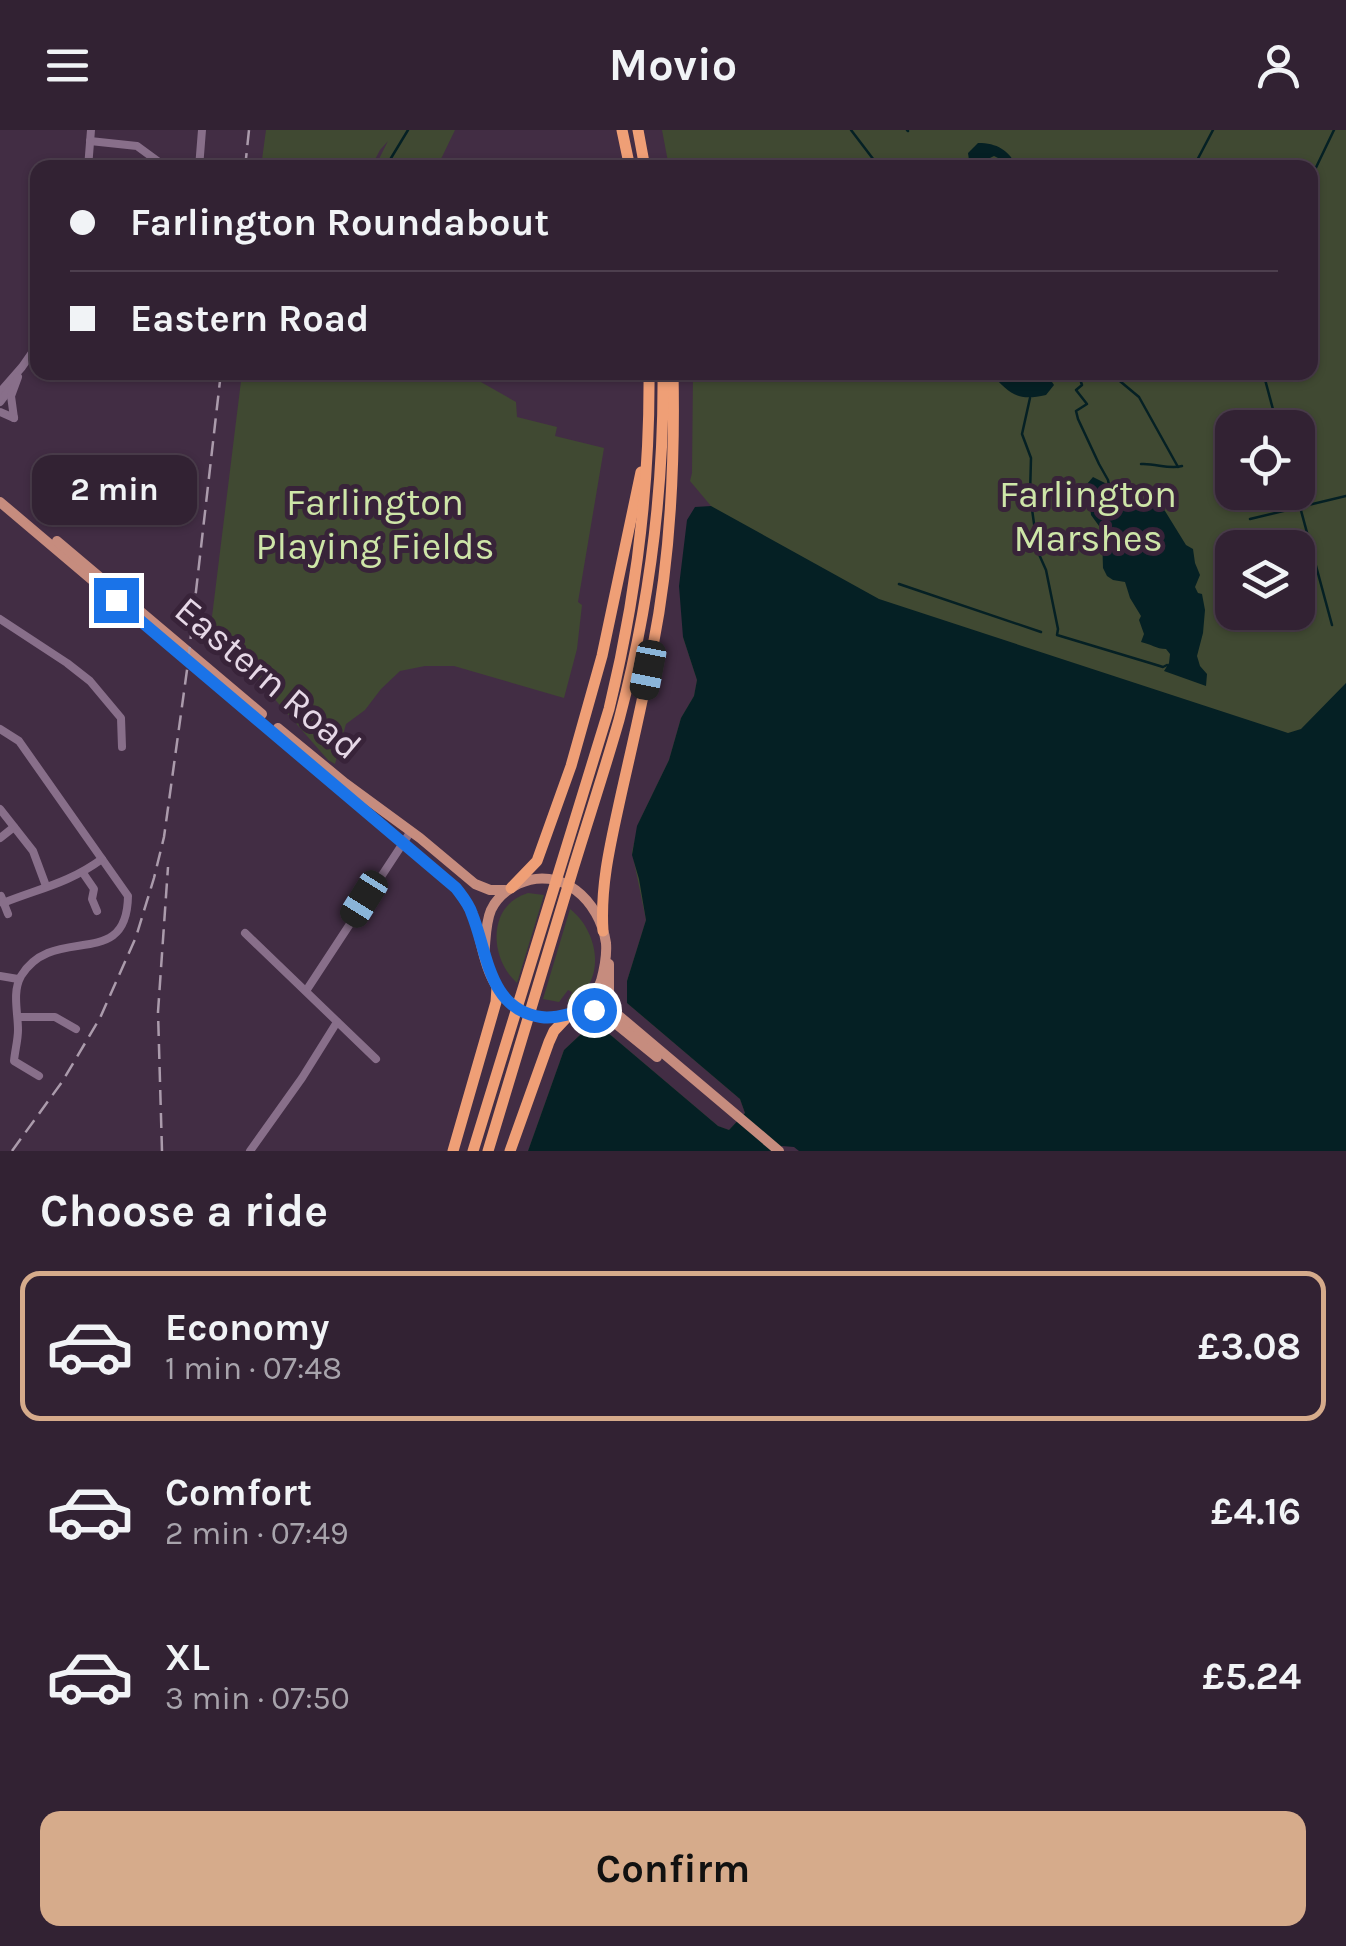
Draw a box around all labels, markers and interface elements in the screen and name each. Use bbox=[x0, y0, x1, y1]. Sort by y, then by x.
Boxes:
icon: menu bbox=[40, 38, 95, 93]
icon: person bbox=[1251, 38, 1306, 93]
text: Movio bbox=[609, 39, 737, 91]
text: Farlington Roundabout bbox=[130, 200, 549, 245]
text: Eastern Road bbox=[130, 296, 369, 341]
map controls bbox=[1215, 410, 1315, 630]
button: locate bbox=[1215, 410, 1315, 510]
callout: 2 min bbox=[34, 455, 198, 525]
text: 2 min bbox=[70, 471, 159, 508]
park label: Farlington Marshes bbox=[999, 472, 1177, 561]
park label: Farlington Playing Fields bbox=[256, 480, 494, 569]
button: layers bbox=[1215, 530, 1315, 630]
route end bbox=[94, 578, 139, 623]
street label: Eastern Road bbox=[166, 587, 370, 769]
car bbox=[628, 638, 668, 702]
car bbox=[335, 866, 393, 932]
route start bbox=[572, 988, 617, 1033]
text: Choose a ride bbox=[40, 1185, 328, 1237]
icon: car bbox=[45, 1301, 135, 1391]
text: Economy bbox=[165, 1305, 329, 1350]
text: £3.08 bbox=[1198, 1324, 1301, 1369]
text: 1 min · 07:48 bbox=[165, 1350, 342, 1387]
icon: car bbox=[45, 1466, 135, 1556]
text: Comfort bbox=[165, 1470, 312, 1515]
text: £4.16 bbox=[1211, 1489, 1301, 1534]
text: 2 min · 07:49 bbox=[165, 1515, 349, 1552]
icon: car bbox=[45, 1631, 135, 1721]
text: XL bbox=[165, 1635, 210, 1680]
text: £5.24 bbox=[1202, 1654, 1301, 1699]
text: 3 min · 07:50 bbox=[165, 1680, 350, 1717]
button: Confirm bbox=[40, 1811, 1306, 1926]

